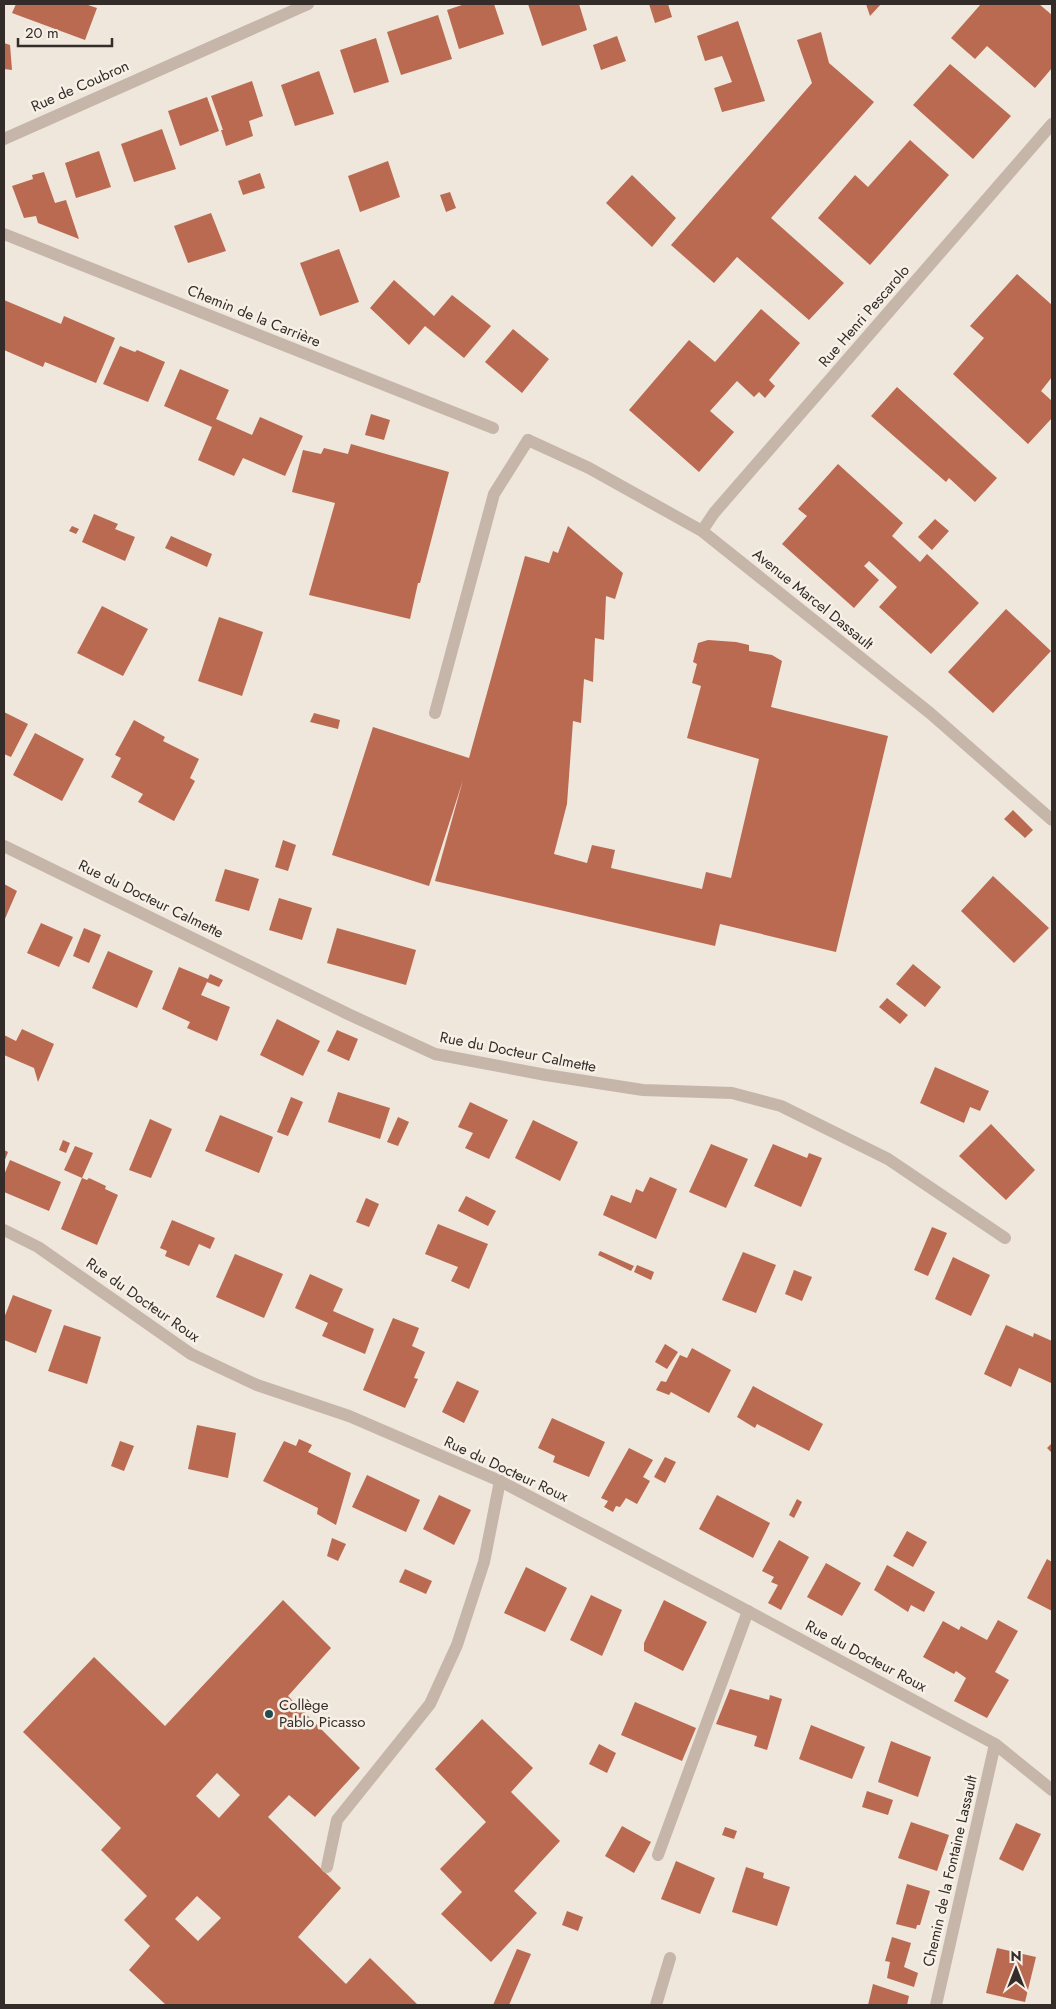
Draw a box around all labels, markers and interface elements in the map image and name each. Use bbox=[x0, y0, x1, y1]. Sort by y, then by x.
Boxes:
scale bar bbox=[18, 15, 111, 47]
text: 20 m bbox=[25, 22, 59, 44]
street label: Rue de Coubron bbox=[27, 55, 133, 117]
street label: Rue Henri Pescarolo bbox=[813, 260, 915, 372]
street label: Chemin de la Carrière bbox=[184, 279, 324, 353]
street label: Avenue Marcel Dassault bbox=[748, 543, 879, 655]
street label: Rue du Docteur Calmette bbox=[75, 854, 228, 944]
street label: Rue du Docteur Calmette bbox=[438, 1026, 598, 1078]
street label: Rue du Docteur Roux bbox=[82, 1252, 205, 1348]
street label: Rue du Docteur Roux bbox=[440, 1431, 572, 1508]
street label: Rue du Docteur Roux bbox=[801, 1615, 931, 1698]
place label: Collège Pablo Picasso bbox=[279, 1694, 365, 1733]
marker: Collège Pablo Picasso bbox=[263, 1708, 275, 1720]
street label: Chemin de la Fontaine Lassault bbox=[917, 1773, 983, 1969]
north arrow bbox=[991, 1944, 1041, 1994]
text: N bbox=[1010, 1946, 1022, 1966]

